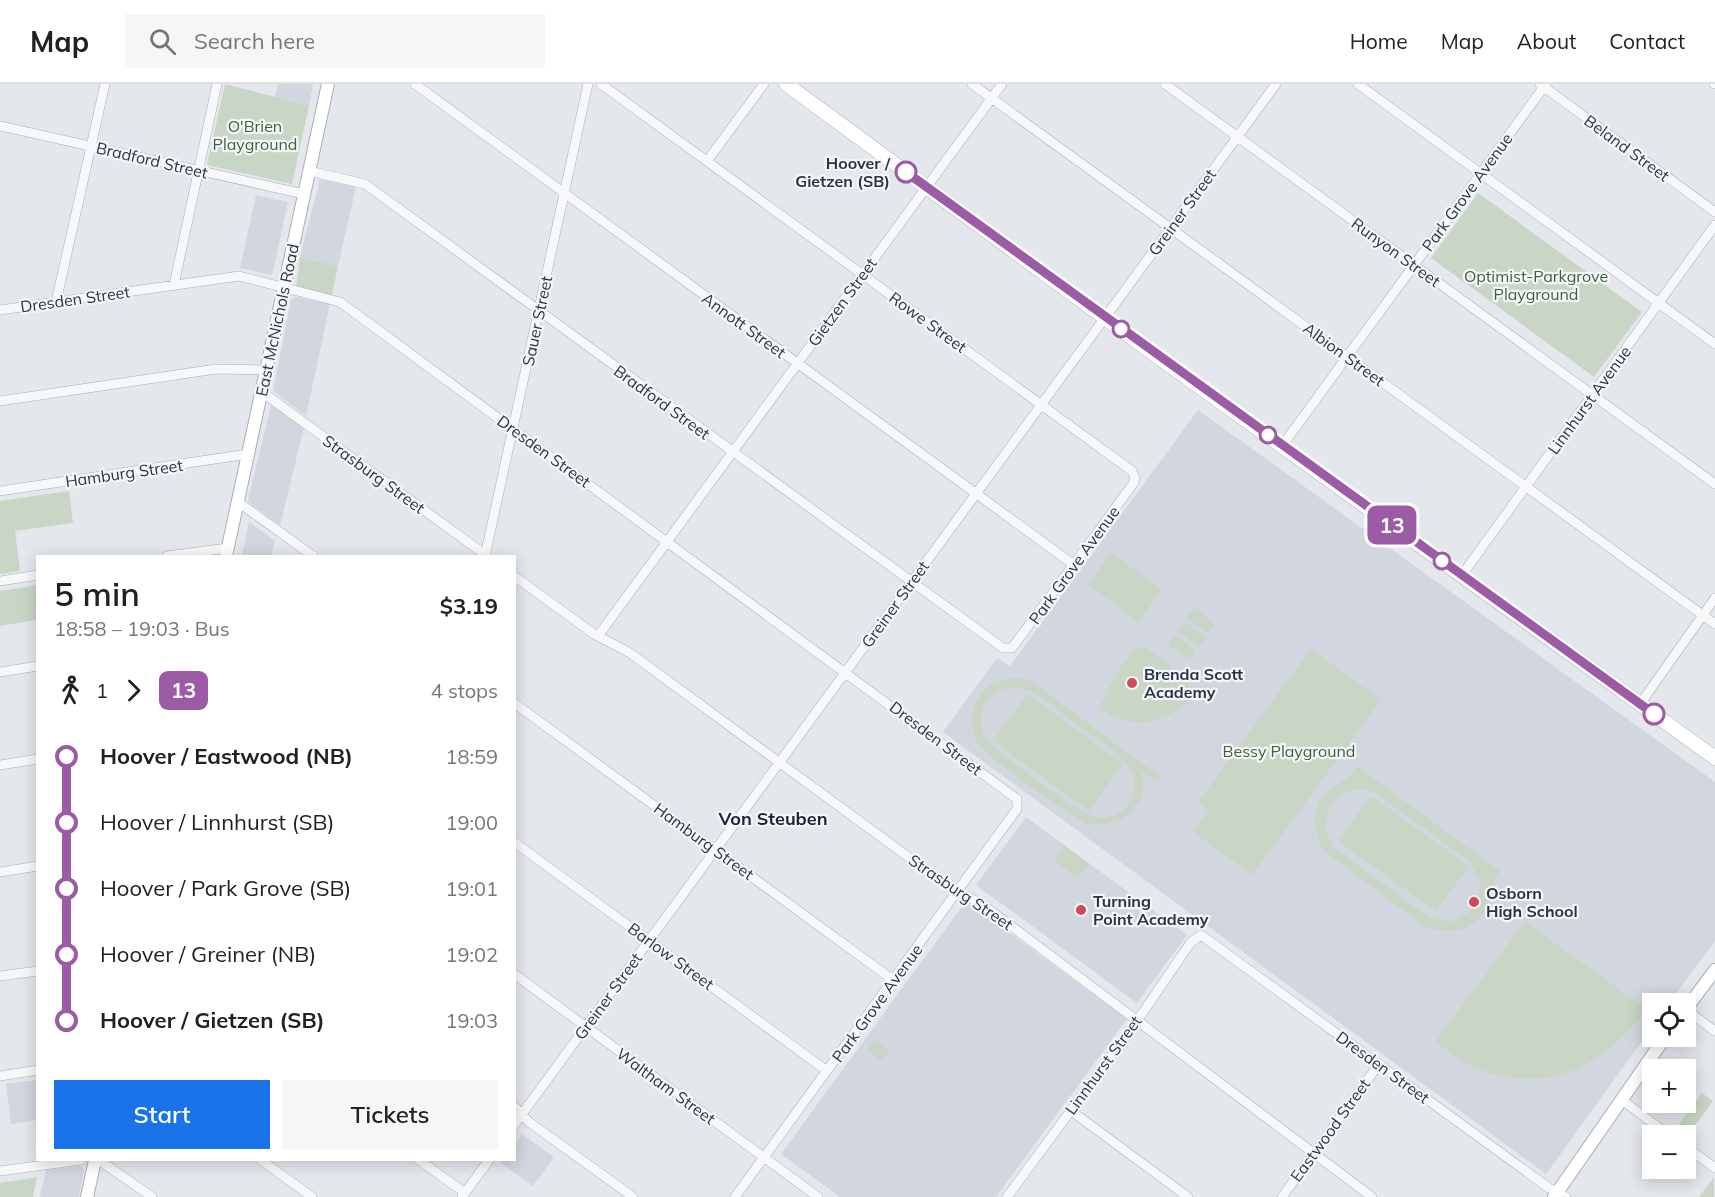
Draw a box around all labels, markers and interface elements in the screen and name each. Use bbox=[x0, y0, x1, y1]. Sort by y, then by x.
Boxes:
search box bbox=[125, 14, 545, 68]
text: Map bbox=[30, 24, 89, 59]
icon: search bbox=[146, 25, 179, 58]
text: Search here bbox=[194, 27, 315, 55]
text: Home bbox=[1350, 28, 1408, 54]
text: Map bbox=[1441, 28, 1484, 54]
text: About bbox=[1517, 28, 1576, 54]
text: Contact bbox=[1609, 28, 1685, 54]
street label: Beland Street bbox=[1581, 110, 1674, 186]
park label: O'Brien Playground bbox=[213, 116, 297, 154]
street label: Park Grove Avenue bbox=[1417, 129, 1517, 255]
street label: Bradford Street bbox=[94, 137, 210, 183]
place label: Hoover / Gietzen (SB) bbox=[795, 153, 891, 191]
marker: Hoover / Gietzen (SB) bbox=[895, 161, 917, 183]
street label: Greiner Street bbox=[1144, 164, 1220, 259]
street label: Runyon Street bbox=[1348, 213, 1445, 291]
street label: East McNichols Road bbox=[251, 242, 303, 398]
street label: Gietzen Street bbox=[803, 254, 881, 350]
park label: Optimist-Parkgrove Playground bbox=[1464, 266, 1608, 304]
street label: Sauer Street bbox=[518, 274, 556, 368]
street label: Dresden Street bbox=[19, 281, 131, 317]
street label: Rowe Street bbox=[885, 287, 971, 357]
street label: Annott Street bbox=[698, 288, 790, 362]
street label: Albion Street bbox=[1299, 318, 1389, 391]
unlabelled marker bbox=[1112, 320, 1130, 338]
street label: Linnhurst Avenue bbox=[1543, 342, 1635, 458]
street label: Bradford Street bbox=[610, 360, 714, 444]
street label: Dresden Street bbox=[493, 410, 595, 492]
unlabelled marker bbox=[1259, 426, 1277, 444]
street label: Strasburg Street bbox=[319, 430, 429, 518]
street label: Hamburg Street bbox=[64, 455, 184, 491]
street label: Park Grove Avenue bbox=[1024, 502, 1124, 628]
line badge: 13 bbox=[1365, 506, 1419, 544]
text: 13 bbox=[1379, 512, 1405, 538]
unlabelled marker bbox=[1433, 552, 1451, 570]
street label: Greiner Street bbox=[857, 556, 933, 651]
text: 5 min bbox=[54, 573, 140, 614]
text: $3.19 bbox=[440, 592, 498, 620]
text: 18:58 – 19:03 · Bus bbox=[54, 616, 230, 641]
place label: Brenda Scott Academy bbox=[1144, 664, 1243, 702]
icon: walk bbox=[54, 674, 87, 707]
icon: forward bbox=[117, 674, 150, 707]
marker: Brenda Scott Academy bbox=[1125, 676, 1139, 690]
text: 13 bbox=[171, 677, 196, 703]
text: 1 bbox=[96, 678, 108, 703]
text: 4 stops bbox=[431, 678, 498, 703]
street label: Dresden Street bbox=[886, 697, 986, 779]
unlabelled marker bbox=[1643, 703, 1665, 725]
park label: Bessy Playground bbox=[1223, 741, 1355, 761]
text: Hoover / Eastwood (NB) bbox=[100, 742, 353, 770]
text: 18:59 bbox=[445, 744, 498, 769]
street label: Hamburg Street bbox=[650, 798, 758, 884]
district label: Von Steuben bbox=[717, 807, 828, 830]
text: Hoover / Linnhurst (SB) bbox=[100, 808, 334, 836]
text: 19:00 bbox=[445, 810, 498, 835]
street label: Strasburg Street bbox=[905, 850, 1017, 934]
text: Hoover / Park Grove (SB) bbox=[100, 874, 351, 902]
text: 19:01 bbox=[445, 876, 498, 901]
place label: Osborn High School bbox=[1486, 883, 1578, 921]
place label: Turning Point Academy bbox=[1093, 891, 1209, 929]
marker: Osborn High School bbox=[1467, 895, 1481, 909]
marker: Turning Point Academy bbox=[1074, 903, 1088, 917]
street label: Barlow Street bbox=[624, 918, 718, 994]
text: Hoover / Greiner (NB) bbox=[100, 940, 316, 968]
street label: Park Grove Avenue bbox=[827, 940, 927, 1066]
text: 19:02 bbox=[445, 942, 498, 967]
street label: Greiner Street bbox=[570, 948, 646, 1043]
map controls bbox=[1642, 993, 1696, 1179]
button: locate bbox=[1642, 993, 1696, 1047]
text: Hoover / Gietzen (SB) bbox=[100, 1006, 324, 1034]
text: 19:03 bbox=[445, 1008, 498, 1033]
street label: Linnhurst Street bbox=[1060, 1011, 1146, 1118]
street label: Dresden Street bbox=[1332, 1026, 1434, 1108]
street label: Waltham Street bbox=[613, 1043, 720, 1129]
button: + bbox=[1642, 1059, 1696, 1113]
street label: Eastwood Street bbox=[1286, 1074, 1374, 1185]
button: Start bbox=[54, 1080, 270, 1149]
button: Tickets bbox=[282, 1080, 498, 1149]
button: − bbox=[1642, 1125, 1696, 1179]

